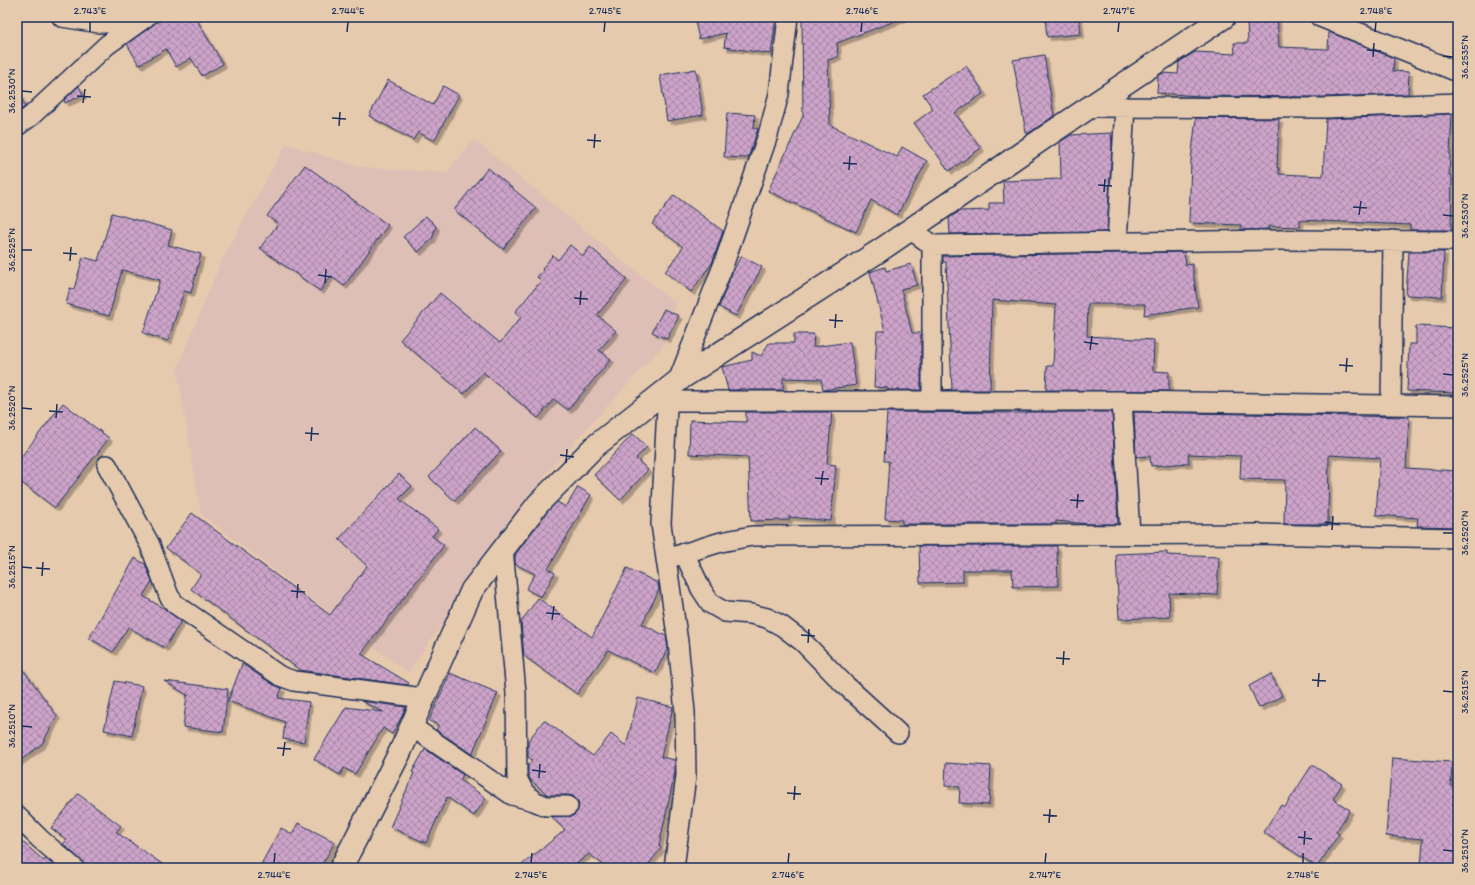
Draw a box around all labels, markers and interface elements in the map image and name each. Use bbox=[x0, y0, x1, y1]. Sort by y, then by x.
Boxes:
text: 2.743°E bbox=[74, 4, 107, 17]
text: 2.744°E bbox=[331, 4, 365, 17]
text: 2.745°E bbox=[589, 4, 622, 17]
text: 2.746°E bbox=[846, 4, 879, 17]
text: 2.747°E bbox=[1103, 4, 1136, 17]
text: 2.748°E bbox=[1360, 4, 1393, 17]
text: 36.2535°N bbox=[1458, 35, 1471, 79]
text: 36.2530°N bbox=[5, 68, 18, 114]
text: 36.2530°N bbox=[1458, 193, 1471, 239]
text: 36.2525°N bbox=[5, 228, 18, 272]
text: 36.2525°N bbox=[1458, 353, 1471, 397]
text: 36.2520°N bbox=[5, 385, 18, 430]
text: 36.2520°N bbox=[1458, 510, 1471, 555]
text: 36.2515°N bbox=[5, 545, 18, 589]
text: 36.2515°N bbox=[1458, 670, 1471, 714]
text: 36.2510°N bbox=[5, 704, 18, 748]
text: 36.2510°N bbox=[1458, 829, 1471, 873]
text: 2.744°E bbox=[257, 868, 291, 881]
text: 2.745°E bbox=[515, 868, 548, 881]
text: 2.746°E bbox=[772, 868, 805, 881]
text: 2.747°E bbox=[1029, 868, 1062, 881]
text: 2.748°E bbox=[1287, 868, 1320, 881]

